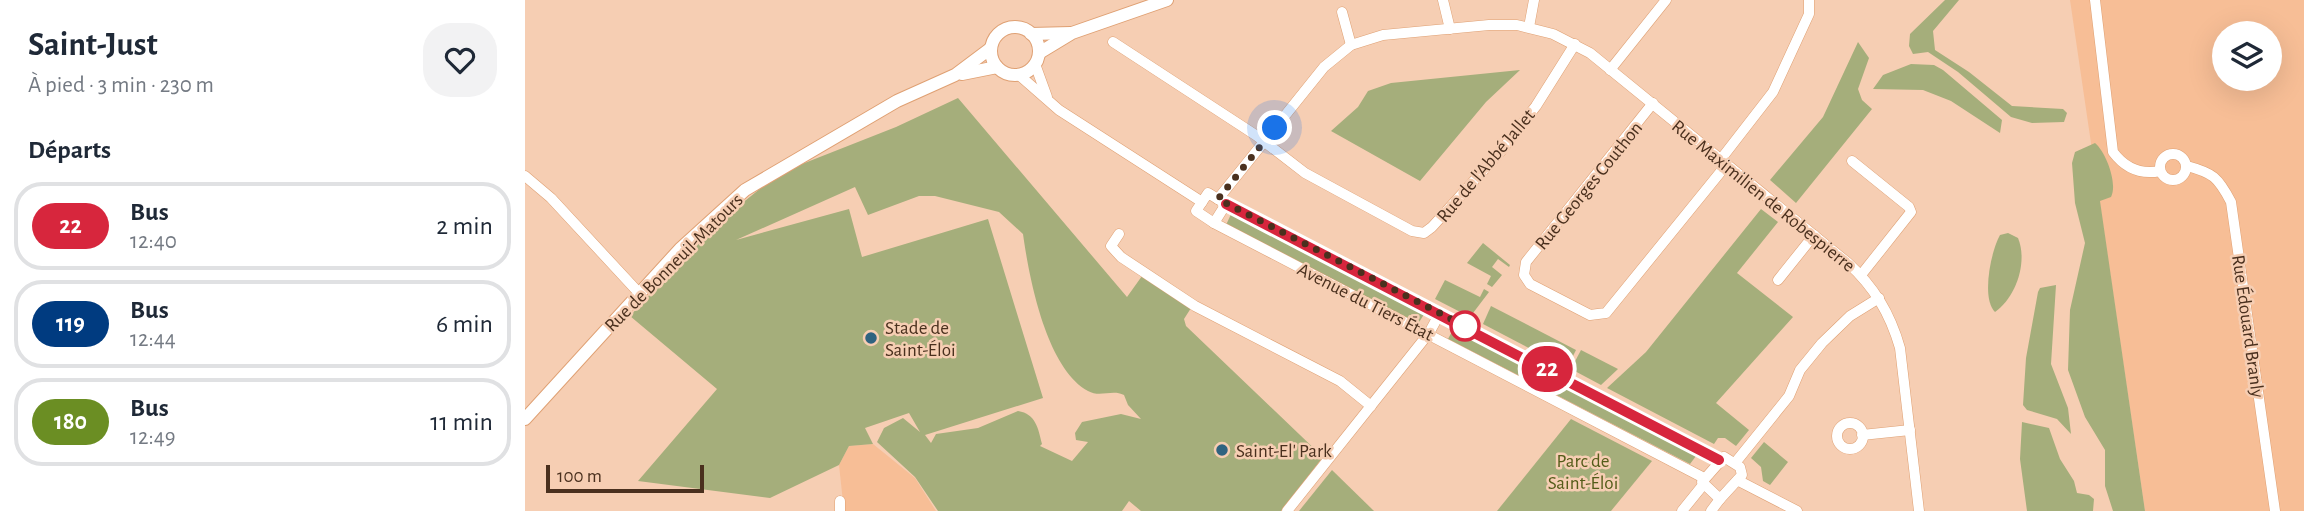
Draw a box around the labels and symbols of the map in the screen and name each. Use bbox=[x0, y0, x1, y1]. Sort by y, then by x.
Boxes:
street label: Rue de l'Abbé Jallet bbox=[1434, 106, 1539, 226]
your location bbox=[1257, 110, 1292, 145]
street label: Rue Maximilien de Robespierre bbox=[1668, 117, 1858, 276]
street label: Rue Georges Couthon bbox=[1532, 118, 1646, 253]
street label: Rue de Bonneuil-Matours bbox=[601, 190, 747, 336]
street label: Rue Édouard Branly bbox=[2228, 253, 2269, 399]
street label: Avenue du Tiers État bbox=[1294, 258, 1437, 345]
unlabelled marker bbox=[1450, 311, 1480, 341]
place label: Stade de Saint-Éloi bbox=[885, 319, 956, 360]
marker: Stade de Saint-Éloi bbox=[863, 330, 879, 346]
line badge: 22 bbox=[1515, 346, 1579, 392]
marker: Saint-El' Park bbox=[1214, 442, 1230, 458]
place label: Saint-El' Park bbox=[1236, 442, 1332, 461]
park label: Parc de Saint-Éloi bbox=[1548, 452, 1618, 493]
scale bar bbox=[546, 462, 703, 494]

